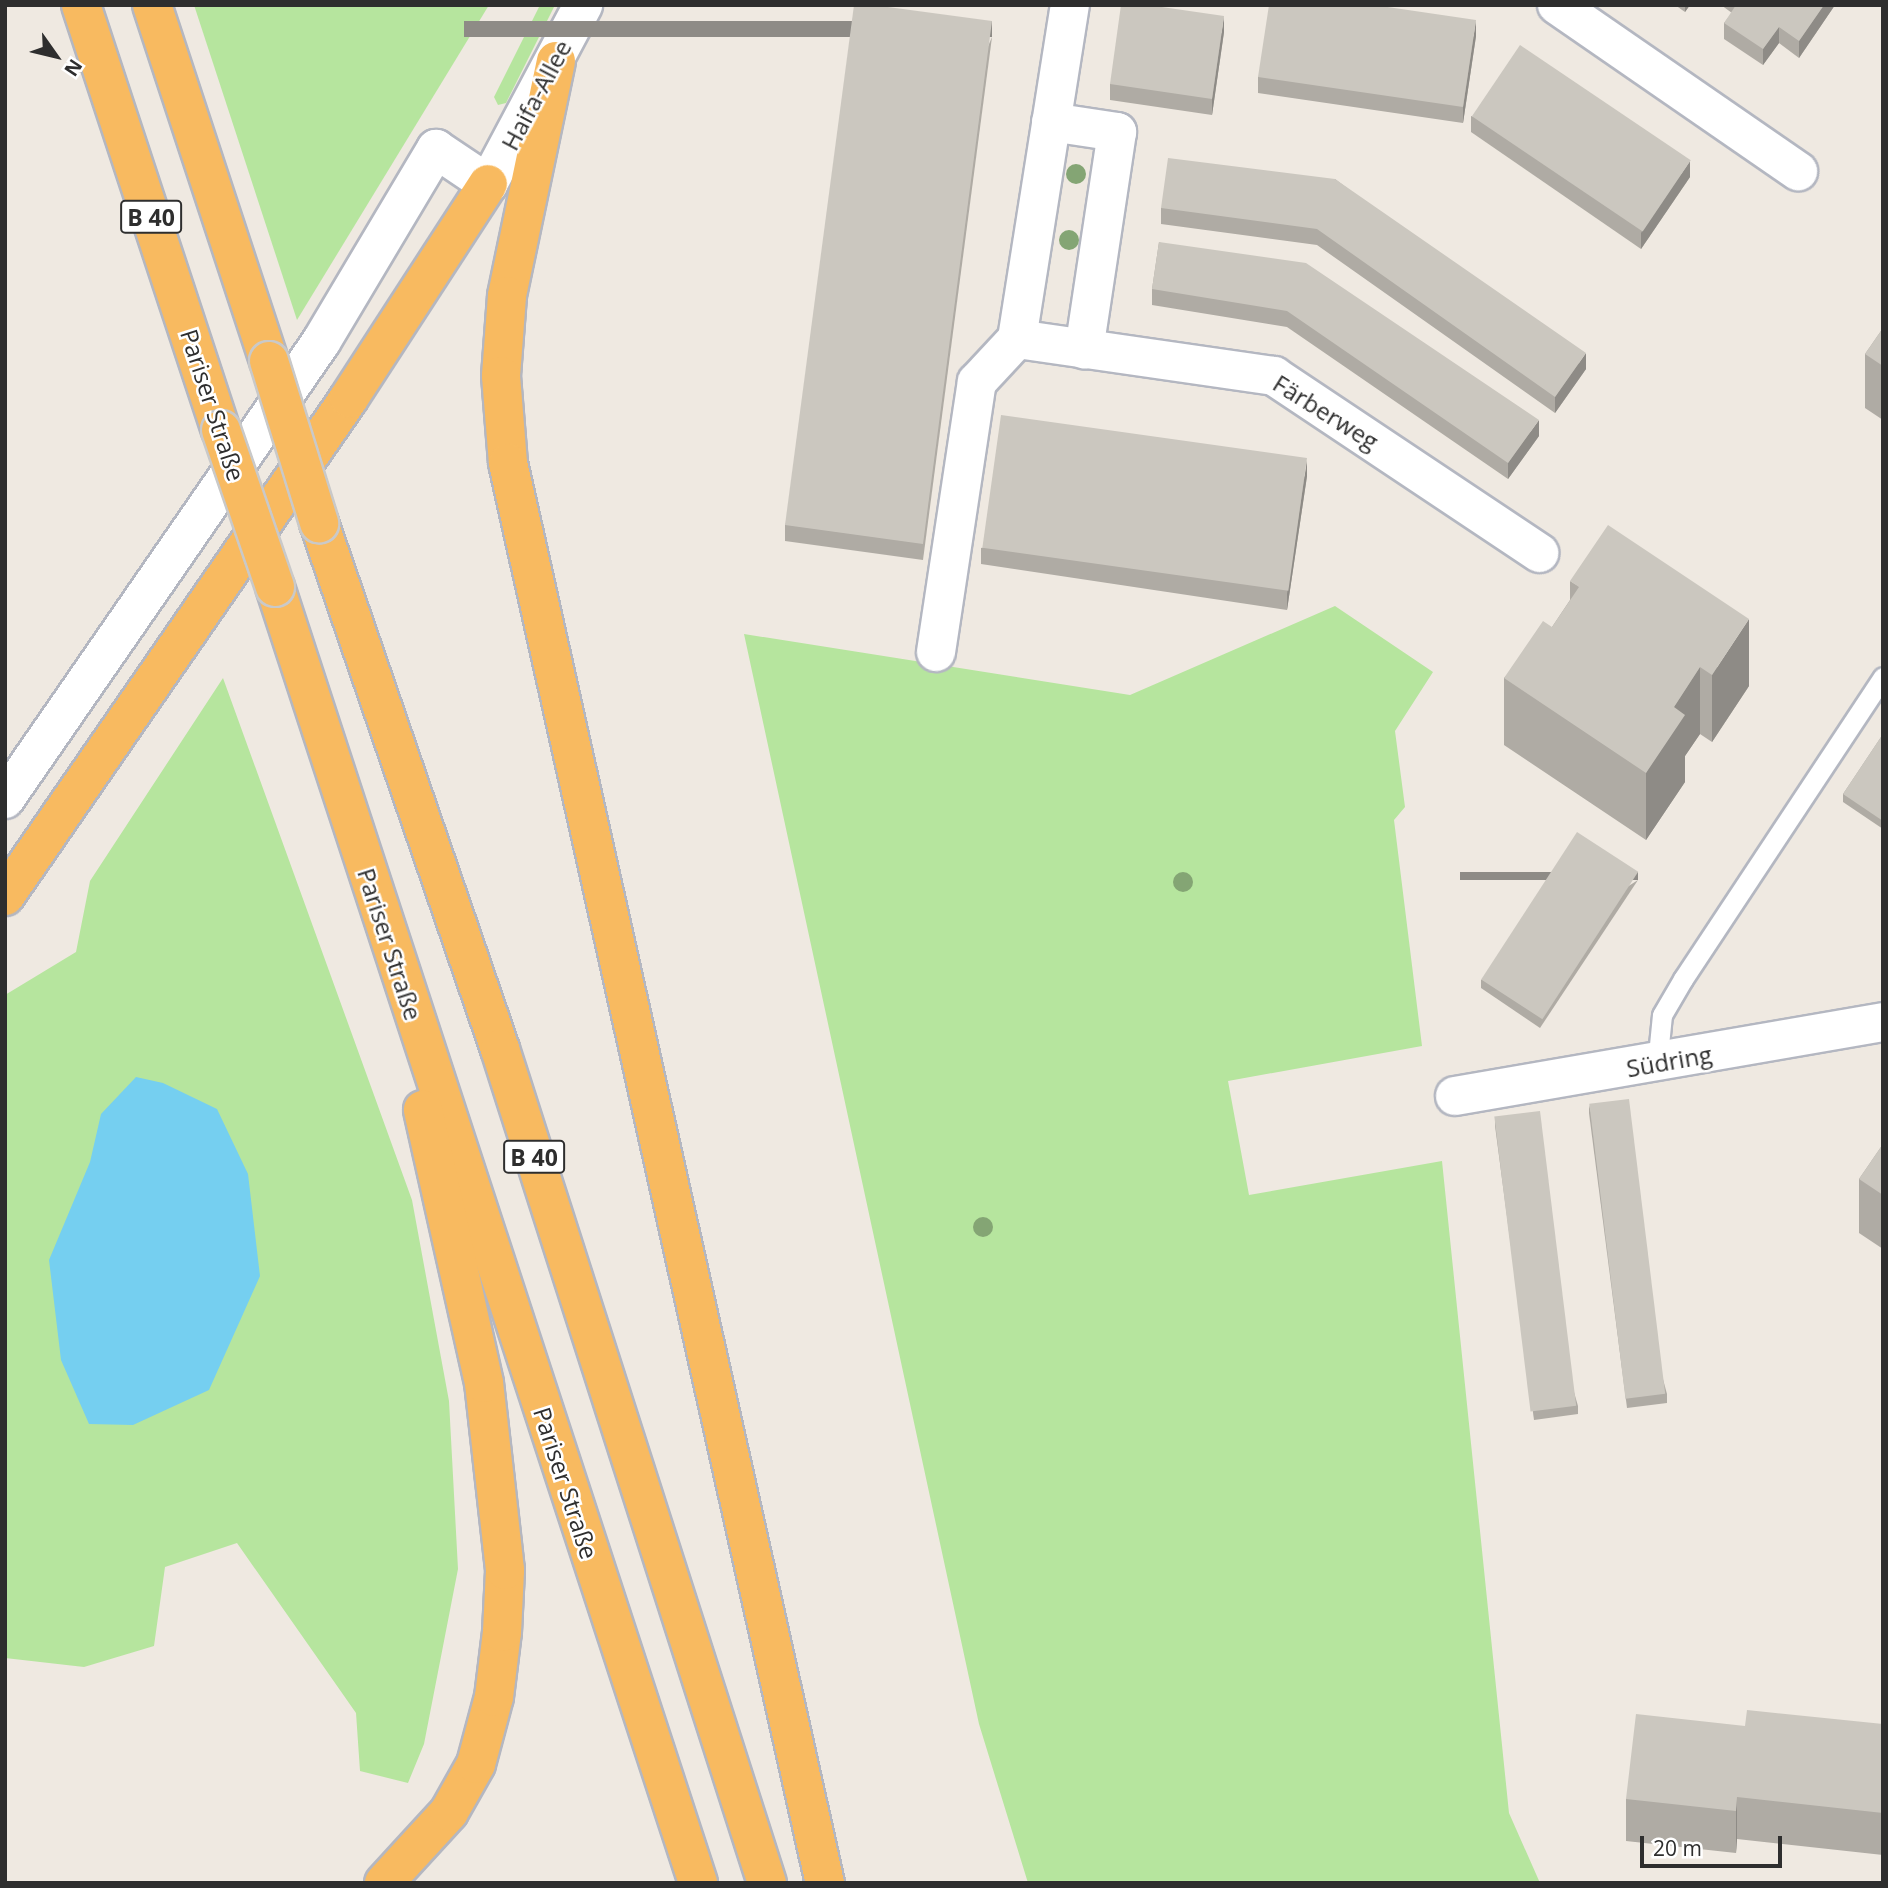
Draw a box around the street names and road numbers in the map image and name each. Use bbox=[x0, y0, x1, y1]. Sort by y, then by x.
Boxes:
street label: Haifa-Allee bbox=[495, 35, 577, 155]
road number: B 40 bbox=[120, 198, 182, 236]
street label: Pariser Straße bbox=[175, 325, 251, 485]
street label: Färberweg bbox=[1268, 368, 1384, 456]
street label: Pariser Straße bbox=[352, 864, 428, 1024]
street label: Südring bbox=[1624, 1039, 1714, 1083]
road number: B 40 bbox=[503, 1138, 566, 1176]
street label: Pariser Straße bbox=[528, 1403, 604, 1563]

